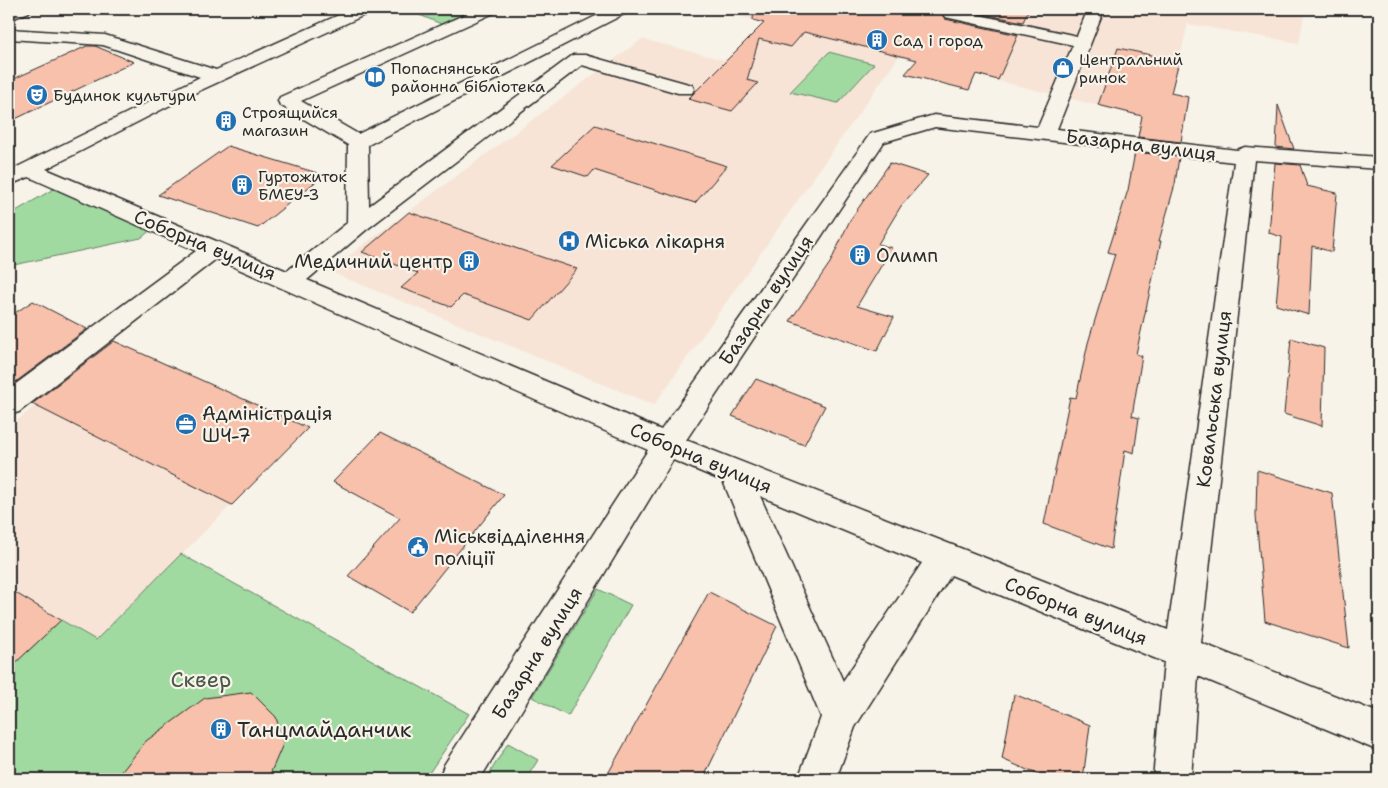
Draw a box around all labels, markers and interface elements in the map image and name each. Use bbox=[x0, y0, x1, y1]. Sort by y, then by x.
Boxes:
building icon: Сад і город bbox=[865, 28, 889, 52]
place label: Сад і город bbox=[893, 30, 983, 51]
place label: Центральний ринок bbox=[1079, 49, 1183, 88]
shop icon: Центральний ринок bbox=[1051, 56, 1075, 80]
place label: Попаснянська районна бібліотека bbox=[391, 58, 545, 97]
library icon: Попаснянська районна бібліотека bbox=[363, 65, 387, 89]
theatre icon: Будинок культури bbox=[25, 83, 49, 107]
place label: Будинок культури bbox=[53, 85, 196, 106]
place label: Строящийся магазин bbox=[242, 102, 338, 141]
building icon: Строящийся магазин bbox=[214, 109, 238, 133]
street label: Базарна вулиця bbox=[1064, 123, 1218, 167]
place label: Гуртожиток БМЕУ-3 bbox=[258, 166, 348, 205]
building icon: Гуртожиток БМЕУ-3 bbox=[230, 173, 254, 197]
street label: Соборна вулиця bbox=[130, 204, 280, 286]
hospital icon: Міська лікарня bbox=[557, 229, 581, 253]
place label: Міська лікарня bbox=[585, 229, 725, 254]
street label: Базарна вулиця bbox=[713, 230, 819, 370]
building icon: Олимп bbox=[848, 243, 872, 267]
place label: Олимп bbox=[876, 243, 938, 268]
place label: Медичний центр bbox=[294, 249, 453, 274]
building icon: Медичний центр bbox=[457, 249, 481, 273]
street label: Ковальська вулиця bbox=[1191, 309, 1237, 489]
place label: Адміністрація ШЧ-7 bbox=[202, 401, 333, 448]
office icon: Адміністрація ШЧ-7 bbox=[174, 412, 198, 436]
street label: Соборна вулиця bbox=[626, 417, 776, 499]
place label: Міськвідділення поліції bbox=[434, 524, 585, 571]
public building icon: Міськвідділення поліції bbox=[406, 535, 430, 559]
street label: Соборна вулиця bbox=[1001, 571, 1151, 651]
street label: Базарна вулиця bbox=[486, 582, 588, 724]
park label: Сквер bbox=[171, 665, 231, 694]
place label: Танцмайданчик bbox=[237, 715, 412, 744]
building icon: Танцмайданчик bbox=[209, 717, 233, 741]

